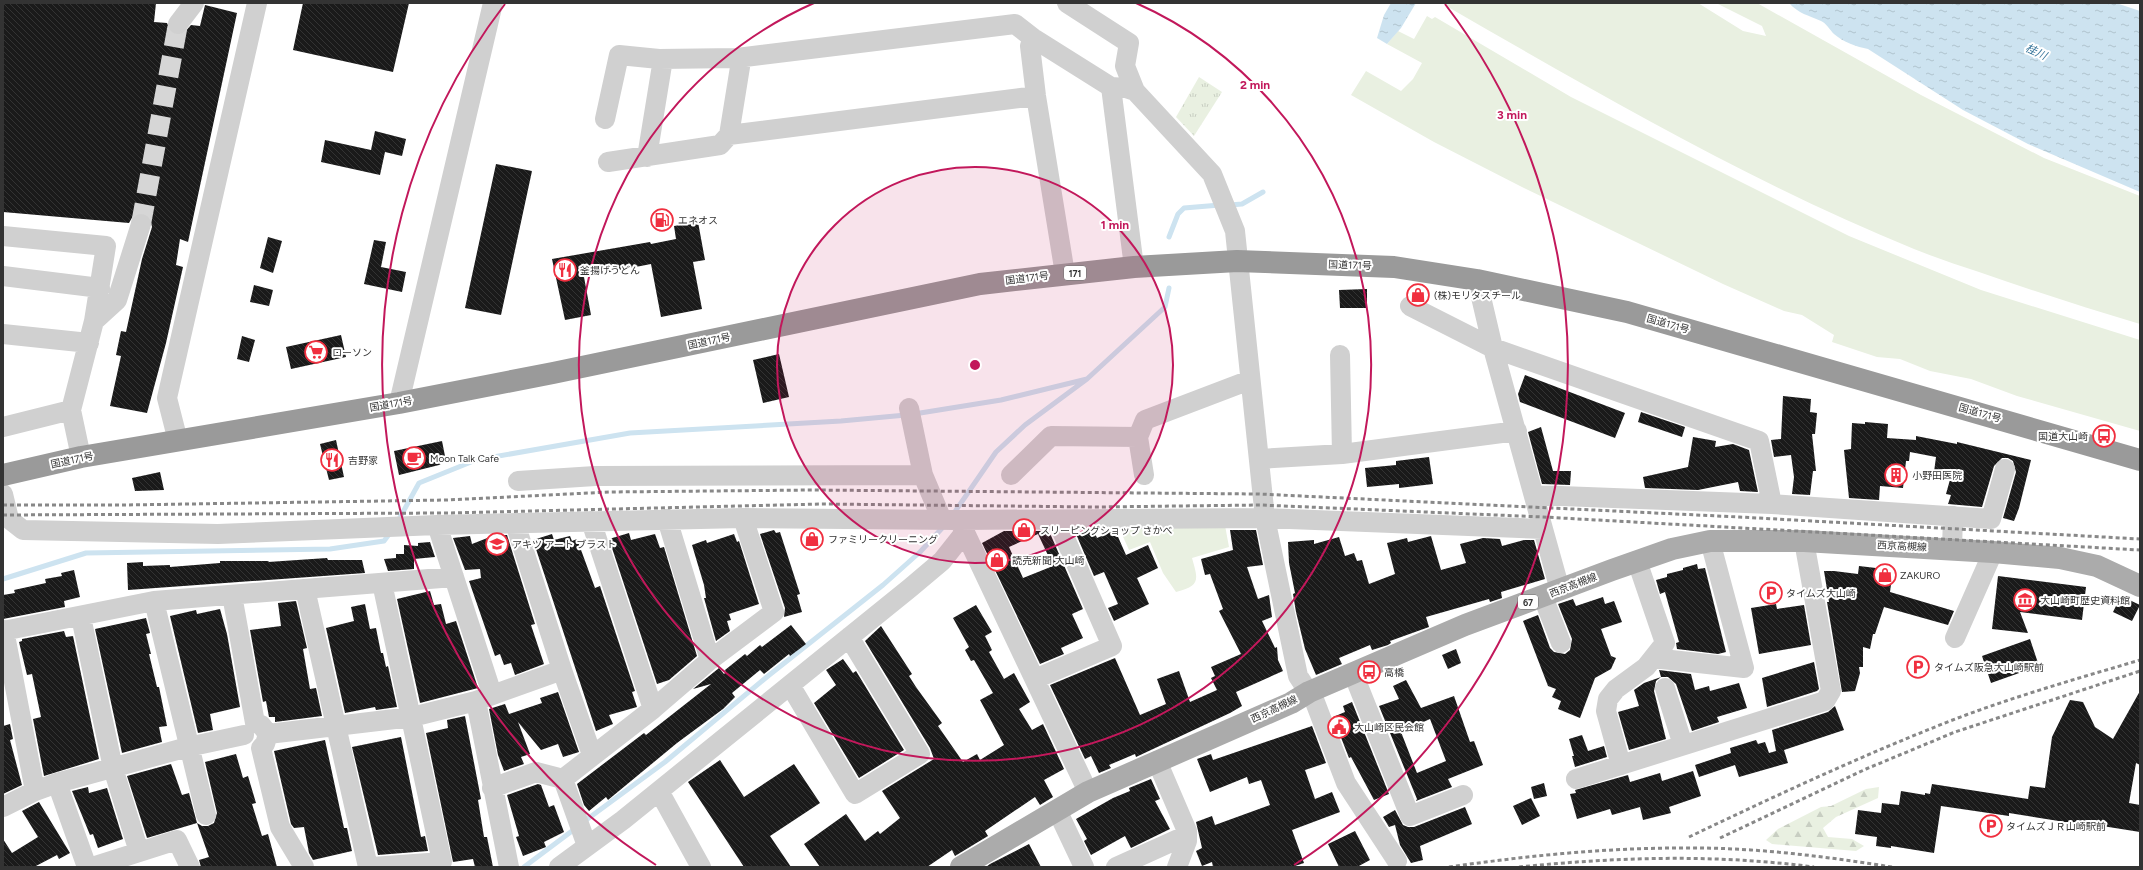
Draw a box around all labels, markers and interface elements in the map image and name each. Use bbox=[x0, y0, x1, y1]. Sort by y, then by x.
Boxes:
water label: 桂川 bbox=[2023, 41, 2050, 63]
text: 2 min bbox=[1240, 78, 1270, 92]
text: 3 min bbox=[1497, 108, 1527, 122]
fuel station icon: エネオス bbox=[649, 207, 675, 233]
place label: エネオス bbox=[678, 214, 718, 227]
text: 1 min bbox=[1101, 218, 1129, 232]
restaurant icon: 釜揚げうどん bbox=[552, 257, 578, 283]
street label: 国道171号 bbox=[1328, 258, 1372, 272]
place label: 釜揚げうどん bbox=[580, 264, 640, 277]
road number: 171 bbox=[1064, 266, 1086, 280]
street label: 国道171号 bbox=[1005, 269, 1049, 287]
shop icon: (株)モリタスチール bbox=[1405, 282, 1431, 308]
place label: (株)モリタスチール bbox=[1434, 289, 1521, 302]
street label: 国道171号 bbox=[1645, 312, 1691, 336]
street label: 国道171号 bbox=[686, 330, 732, 352]
supermarket icon: ローソン bbox=[303, 339, 329, 365]
place label: ローソン bbox=[332, 346, 372, 359]
centre of rings bbox=[968, 358, 982, 372]
street label: 国道171号 bbox=[368, 394, 414, 414]
street label: 国道171号 bbox=[1957, 401, 2003, 425]
bus stop icon: 国道大山崎 bbox=[2091, 423, 2117, 449]
place label: 国道大山崎 bbox=[2038, 430, 2088, 443]
cafe icon: Moon Talk Cafe bbox=[401, 445, 427, 471]
restaurant icon: 吉野家 bbox=[319, 447, 345, 473]
street label: 国道171号 bbox=[49, 449, 95, 471]
place label: Moon Talk Cafe bbox=[430, 452, 500, 465]
place label: 吉野家 bbox=[348, 454, 378, 467]
building icon: 小野田医院 bbox=[1883, 462, 1909, 488]
place label: 小野田医院 bbox=[1912, 469, 1962, 482]
shop icon: スリーピングショップ さかべ bbox=[1011, 517, 1037, 543]
place label: スリーピングショップ さかべ bbox=[1040, 524, 1172, 537]
shop icon: ファミリークリーニング bbox=[799, 526, 825, 552]
school or university icon: アキツ アート ブラスト bbox=[484, 531, 510, 557]
place label: ファミリークリーニング bbox=[828, 533, 938, 546]
place label: アキツ アート ブラスト bbox=[512, 538, 616, 551]
street label: 西京高槻線 bbox=[1877, 538, 1927, 554]
shop icon: 読売新聞 大山崎 bbox=[984, 547, 1010, 573]
place label: 読売新聞 大山崎 bbox=[1012, 554, 1084, 567]
shop icon: ZAKURO bbox=[1872, 562, 1898, 588]
place label: ZAKURO bbox=[1900, 569, 1941, 582]
street label: 西京高槻線 bbox=[1547, 570, 1599, 600]
parking icon: タイムズ大山崎 bbox=[1758, 580, 1784, 606]
place label: タイムズ大山崎 bbox=[1786, 587, 1856, 600]
museum icon: 大山崎町歴史資料館 bbox=[2012, 587, 2038, 613]
place label: 大山崎町歴史資料館 bbox=[2040, 594, 2130, 607]
road number: 67 bbox=[1518, 595, 1538, 609]
parking icon: タイムズ阪急大山崎駅前 bbox=[1905, 654, 1931, 680]
bus stop icon: 高橋 bbox=[1356, 659, 1382, 685]
place label: タイムズ阪急大山崎駅前 bbox=[1934, 661, 2044, 674]
place label: 高橋 bbox=[1384, 666, 1404, 679]
street label: 西京高槻線 bbox=[1249, 693, 1299, 725]
public building icon: 大山崎区民会館 bbox=[1326, 714, 1352, 740]
place label: 大山崎区民会館 bbox=[1354, 721, 1424, 734]
parking icon: タイムズＪＲ山崎駅前 bbox=[1978, 813, 2004, 839]
place label: タイムズＪＲ山崎駅前 bbox=[2006, 820, 2106, 833]

